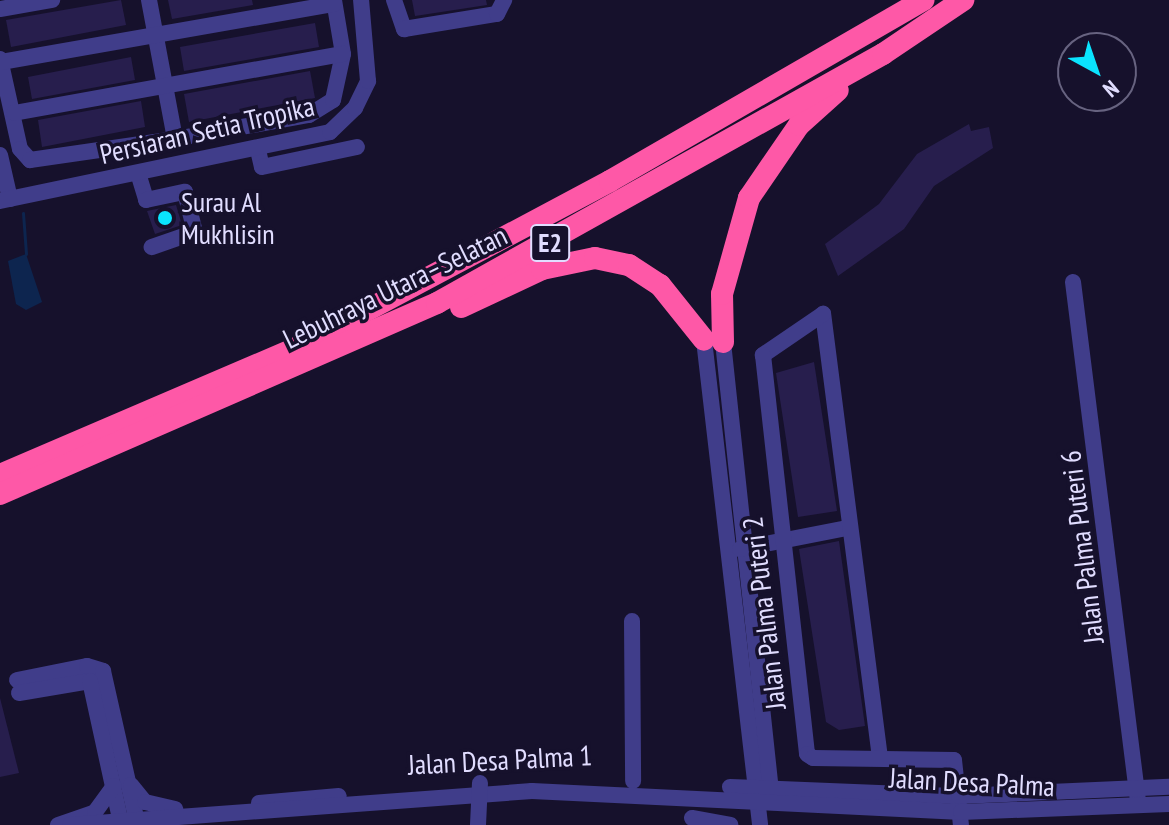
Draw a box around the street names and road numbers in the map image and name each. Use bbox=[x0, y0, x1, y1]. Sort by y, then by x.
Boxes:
street label: Persiaran Setia Tropika bbox=[96, 89, 318, 171]
street label: Lebuhraya Utara–Selatan bbox=[278, 218, 512, 356]
road number: E2 bbox=[530, 221, 570, 265]
street label: Jalan Palma Puteri 6 bbox=[1053, 449, 1111, 645]
street label: Jalan Palma Puteri 2 bbox=[735, 515, 793, 711]
street label: Jalan Desa Palma 1 bbox=[407, 738, 593, 782]
street label: Jalan Desa Palma bbox=[888, 761, 1056, 803]

